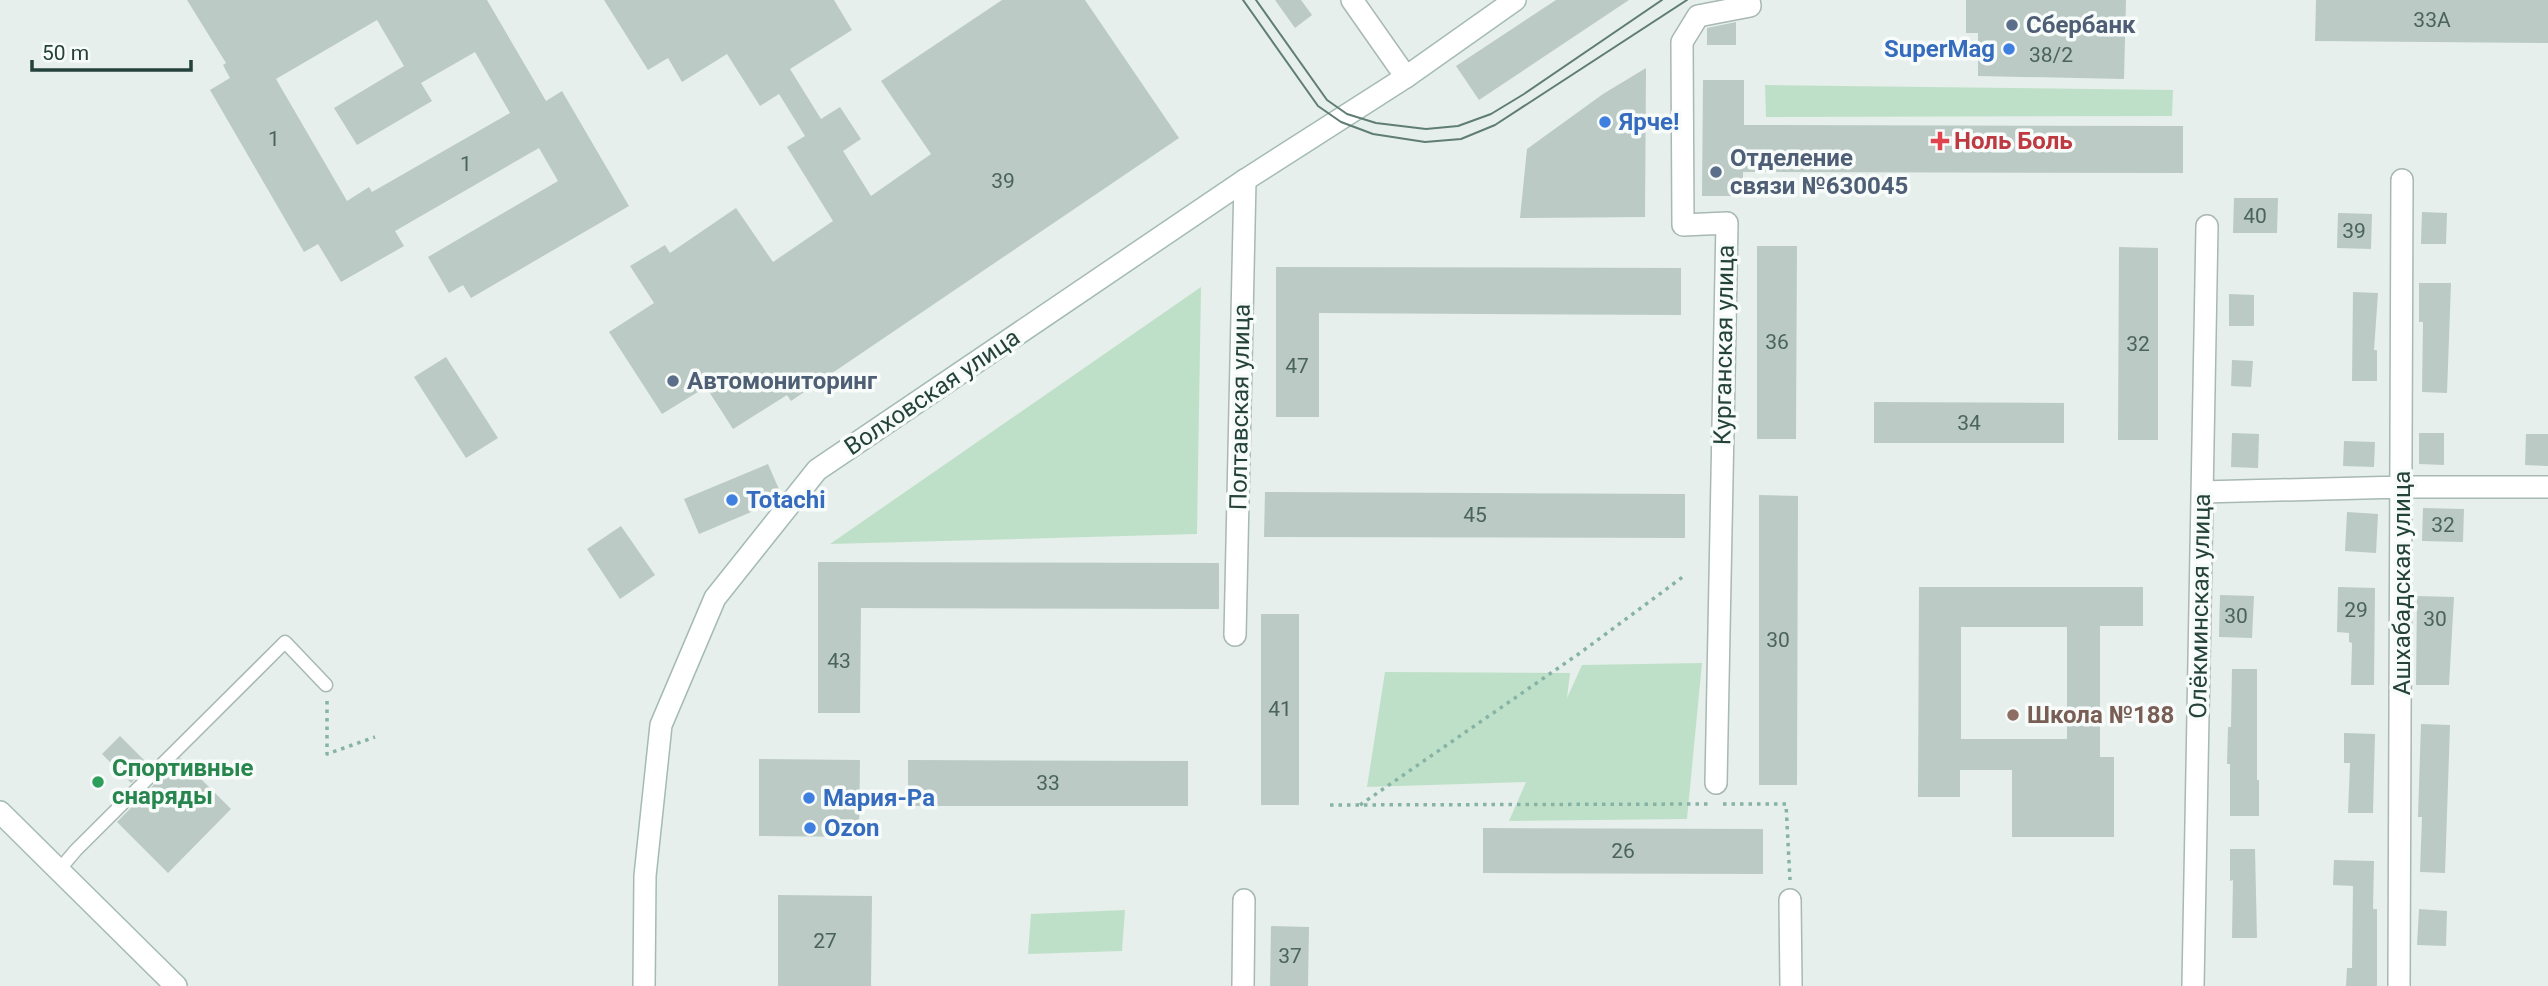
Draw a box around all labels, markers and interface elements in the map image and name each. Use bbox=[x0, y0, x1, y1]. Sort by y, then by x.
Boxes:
house number: 33А bbox=[2413, 8, 2451, 32]
place label: Сбербанк bbox=[2026, 11, 2136, 39]
marker: Сбербанк bbox=[2004, 17, 2020, 33]
scale bar bbox=[32, 28, 191, 72]
place label: SuperMag bbox=[1884, 35, 1995, 63]
text: 50 m bbox=[42, 41, 89, 65]
marker: SuperMag bbox=[2001, 41, 2017, 57]
house number: 38/2 bbox=[2029, 43, 2073, 67]
place label: Ярче! bbox=[1618, 108, 1679, 136]
marker: Ярче! bbox=[1597, 114, 1613, 130]
house number: 1 bbox=[268, 127, 280, 151]
place label: Ноль Боль bbox=[1954, 127, 2073, 155]
marker: Ноль Боль bbox=[1932, 133, 1948, 149]
place label: Отделение связи №630045 bbox=[1730, 144, 1908, 200]
house number: 1 bbox=[460, 152, 472, 176]
marker: Отделение связи №630045 bbox=[1708, 164, 1724, 180]
house number: 39 bbox=[991, 169, 1015, 193]
house number: 40 bbox=[2243, 204, 2267, 228]
house number: 39 bbox=[2342, 219, 2366, 243]
street label: Курганская улица bbox=[1708, 245, 1740, 445]
street label: Полтавская улица bbox=[1224, 304, 1256, 510]
street label: Волховская улица bbox=[839, 323, 1025, 461]
house number: 36 bbox=[1765, 330, 1789, 354]
house number: 32 bbox=[2126, 332, 2150, 356]
house number: 47 bbox=[1285, 354, 1309, 378]
place label: Автомониторинг bbox=[687, 367, 877, 395]
marker: Автомониторинг bbox=[665, 373, 681, 389]
house number: 34 bbox=[1957, 411, 1981, 435]
street label: Ашхабадская улица bbox=[2388, 471, 2416, 695]
place label: Totachi bbox=[746, 486, 826, 514]
marker: Totachi bbox=[724, 492, 740, 508]
street label: Олёкминская улица bbox=[2184, 493, 2216, 719]
house number: 45 bbox=[1463, 503, 1487, 527]
house number: 32 bbox=[2431, 513, 2455, 537]
house number: 29 bbox=[2344, 598, 2368, 622]
house number: 30 bbox=[2224, 604, 2248, 628]
house number: 30 bbox=[2423, 607, 2447, 631]
house number: 30 bbox=[1766, 628, 1790, 652]
house number: 43 bbox=[827, 649, 851, 673]
house number: 41 bbox=[1268, 697, 1292, 721]
place label: Школа №188 bbox=[2027, 701, 2174, 729]
marker: Школа №188 bbox=[2005, 707, 2021, 723]
place label: Спортивные снаряды bbox=[112, 754, 254, 810]
house number: 33 bbox=[1036, 771, 1060, 795]
marker: Спортивные снаряды bbox=[90, 774, 106, 790]
place label: Мария-Ра bbox=[823, 784, 935, 812]
marker: Мария-Ра bbox=[801, 790, 817, 806]
place label: Ozon bbox=[824, 814, 880, 842]
marker: Ozon bbox=[802, 820, 818, 836]
house number: 26 bbox=[1611, 839, 1635, 863]
house number: 27 bbox=[813, 929, 837, 953]
house number: 37 bbox=[1278, 944, 1302, 968]

